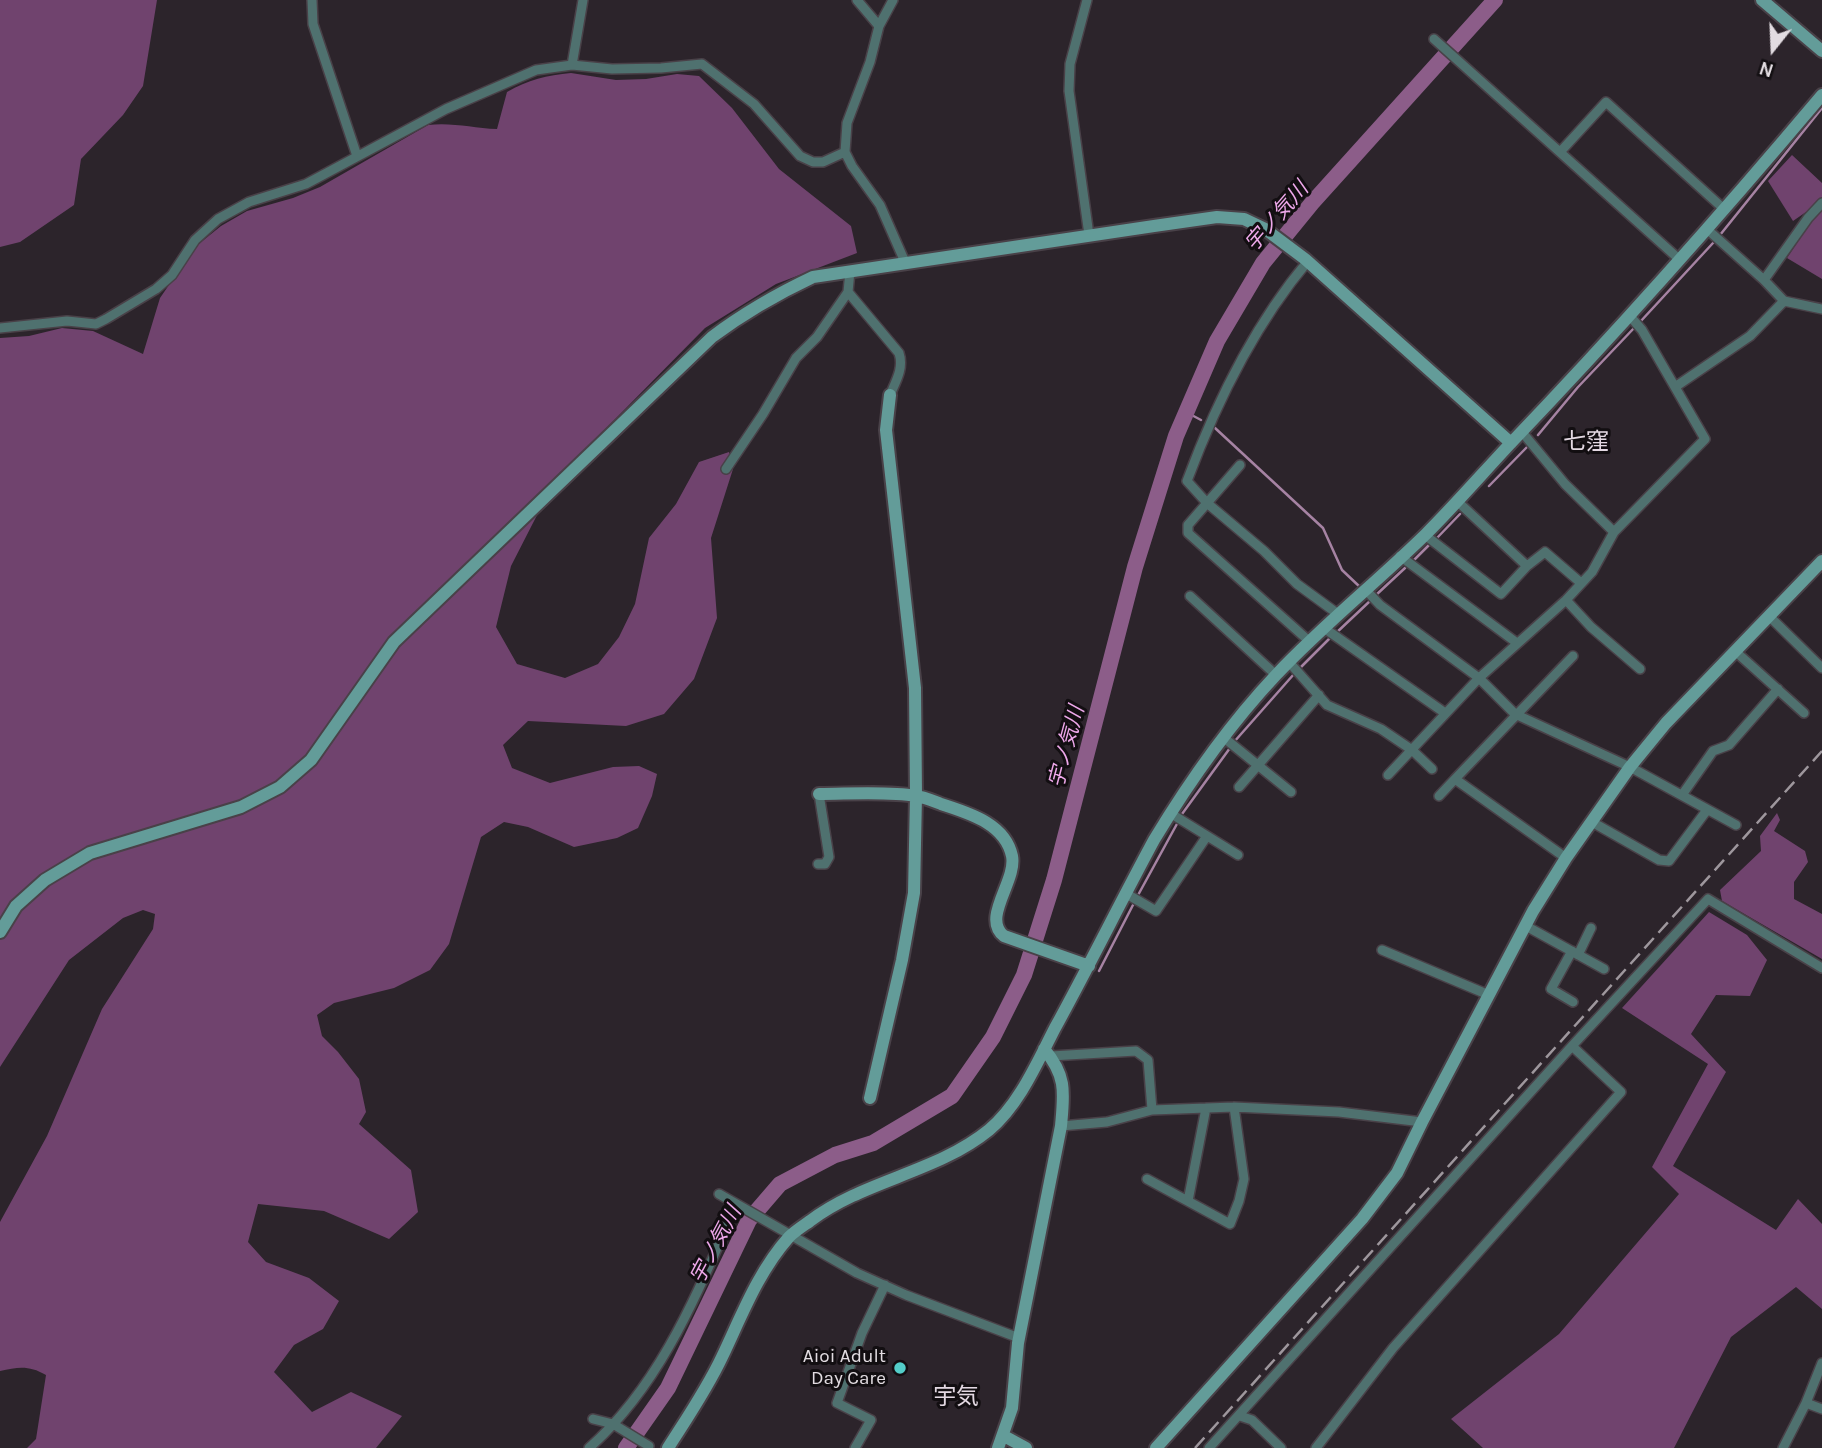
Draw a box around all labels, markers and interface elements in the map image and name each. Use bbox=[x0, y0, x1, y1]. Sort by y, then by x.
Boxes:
north arrow bbox=[1738, 14, 1808, 84]
text: N bbox=[1757, 56, 1776, 82]
water label: 宇ノ気川 bbox=[1240, 177, 1314, 257]
district label: 七窪 bbox=[1563, 428, 1609, 456]
water label: 宇ノ気川 bbox=[1044, 703, 1090, 791]
water label: 宇ノ気川 bbox=[685, 1202, 747, 1288]
place label: Aioi Adult Day Care bbox=[803, 1346, 886, 1390]
marker: Aioi Adult Day Care bbox=[892, 1360, 908, 1376]
district label: 宇気 bbox=[933, 1383, 979, 1411]

